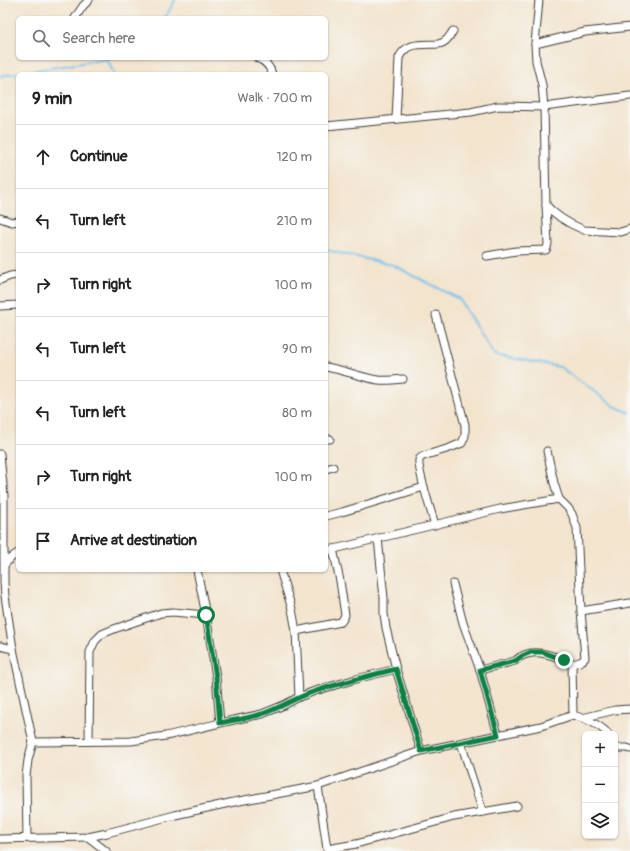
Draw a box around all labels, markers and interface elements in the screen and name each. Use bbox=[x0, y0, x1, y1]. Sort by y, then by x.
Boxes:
search box bbox=[16, 16, 328, 60]
icon: search bbox=[30, 27, 52, 49]
text: Search here bbox=[62, 29, 135, 48]
text: 9 min bbox=[32, 88, 72, 109]
text: Walk · 700 m bbox=[237, 90, 312, 106]
icon: ahead bbox=[32, 146, 54, 168]
text: Continue bbox=[70, 147, 128, 166]
text: 120 m bbox=[276, 149, 312, 165]
icon: left bbox=[32, 210, 54, 232]
text: Turn left bbox=[70, 211, 126, 230]
text: 210 m bbox=[276, 213, 312, 229]
icon: right bbox=[32, 274, 54, 296]
text: Turn right bbox=[70, 275, 131, 294]
text: 100 m bbox=[275, 277, 312, 293]
icon: left bbox=[32, 338, 54, 360]
text: Turn left bbox=[70, 339, 126, 358]
text: 90 m bbox=[282, 341, 312, 357]
icon: left bbox=[32, 402, 54, 424]
text: Turn left bbox=[70, 403, 126, 422]
text: 80 m bbox=[282, 405, 312, 421]
icon: right bbox=[32, 466, 54, 488]
text: Turn right bbox=[70, 467, 131, 486]
text: 100 m bbox=[275, 469, 312, 485]
icon: arrive bbox=[32, 530, 54, 552]
text: Arrive at destination bbox=[70, 531, 197, 550]
route start bbox=[197, 606, 215, 624]
route end bbox=[555, 651, 573, 669]
map controls bbox=[582, 731, 618, 839]
button: + bbox=[582, 731, 618, 767]
button: − bbox=[582, 767, 618, 803]
button: layers bbox=[582, 803, 618, 839]

